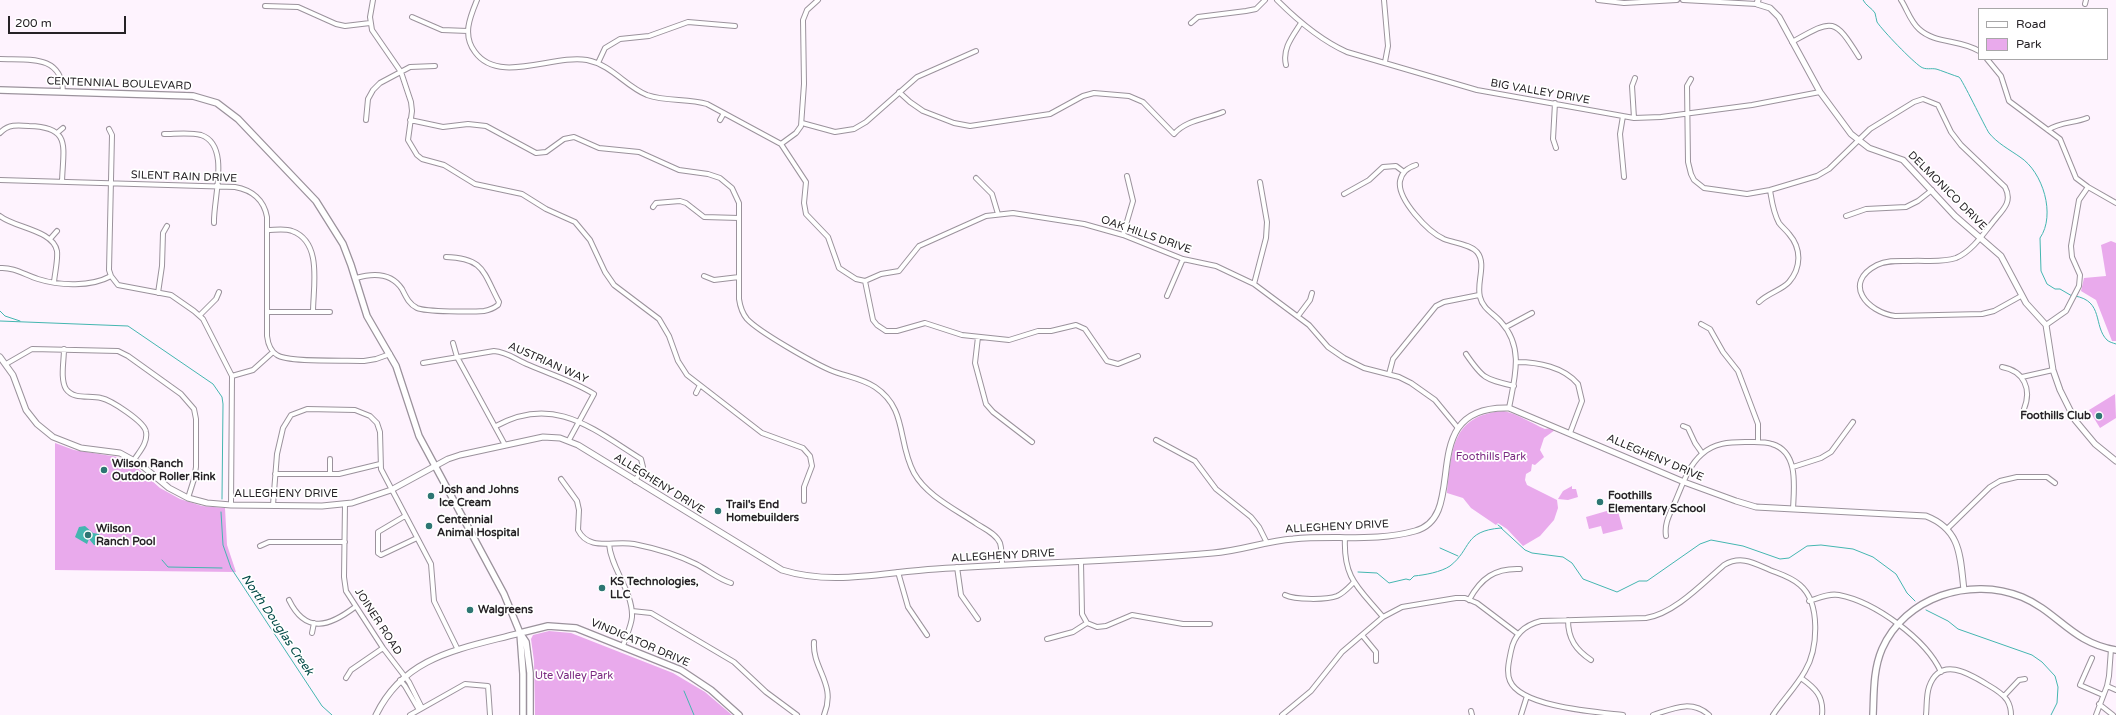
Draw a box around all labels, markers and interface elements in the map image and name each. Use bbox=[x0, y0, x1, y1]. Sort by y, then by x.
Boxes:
scale bar bbox=[10, 8, 128, 34]
legend bbox=[1978, 8, 2108, 60]
text: 200 m bbox=[15, 16, 52, 30]
text: Road bbox=[2016, 17, 2046, 31]
text: Park bbox=[2016, 37, 2042, 51]
street label: CENTENNIAL BOULEVARD bbox=[46, 75, 192, 93]
street label: BIG VALLEY DRIVE bbox=[1489, 77, 1591, 107]
street label: DELMONICO DRIVE bbox=[1905, 149, 1989, 233]
street label: SILENT RAIN DRIVE bbox=[131, 169, 237, 185]
street label: OAK HILLS DRIVE bbox=[1099, 213, 1193, 257]
street label: AUSTRIAN WAY bbox=[506, 339, 590, 387]
place label: Foothills Club bbox=[2020, 409, 2091, 423]
marker: Foothills Club bbox=[2094, 411, 2104, 421]
street label: ALLEGHENY DRIVE bbox=[1605, 432, 1705, 484]
park label: Foothills Park bbox=[1456, 450, 1526, 464]
street label: ALLEGHENY DRIVE bbox=[611, 451, 707, 517]
place label: Wilson Ranch Outdoor Roller Rink bbox=[112, 457, 216, 483]
marker: Wilson Ranch Outdoor Roller Rink bbox=[99, 465, 109, 475]
place label: Josh and Johns Ice Cream bbox=[439, 483, 519, 509]
street label: ALLEGHENY DRIVE bbox=[234, 487, 338, 501]
place label: Foothills Elementary School bbox=[1608, 489, 1706, 515]
marker: Josh and Johns Ice Cream bbox=[426, 491, 436, 501]
marker: Foothills Elementary School bbox=[1595, 497, 1605, 507]
place label: Trail's End Homebuilders bbox=[726, 498, 799, 524]
marker: Trail's End Homebuilders bbox=[713, 506, 723, 516]
place label: Centennial Animal Hospital bbox=[437, 513, 519, 539]
street label: ALLEGHENY DRIVE bbox=[1285, 518, 1389, 536]
marker: Centennial Animal Hospital bbox=[424, 521, 434, 531]
place label: Wilson Ranch Pool bbox=[96, 522, 155, 548]
marker: Wilson Ranch Pool bbox=[83, 530, 93, 540]
street label: ALLEGHENY DRIVE bbox=[951, 547, 1055, 565]
water label: North Douglas Creek bbox=[238, 572, 316, 678]
place label: KS Technologies, LLC bbox=[610, 575, 699, 601]
marker: KS Technologies, LLC bbox=[597, 583, 607, 593]
street label: JOINER ROAD bbox=[352, 586, 404, 658]
place label: Walgreens bbox=[478, 603, 533, 617]
marker: Walgreens bbox=[465, 605, 475, 615]
street label: VINDICATOR DRIVE bbox=[589, 616, 691, 670]
park label: Ute Valley Park bbox=[535, 669, 613, 683]

